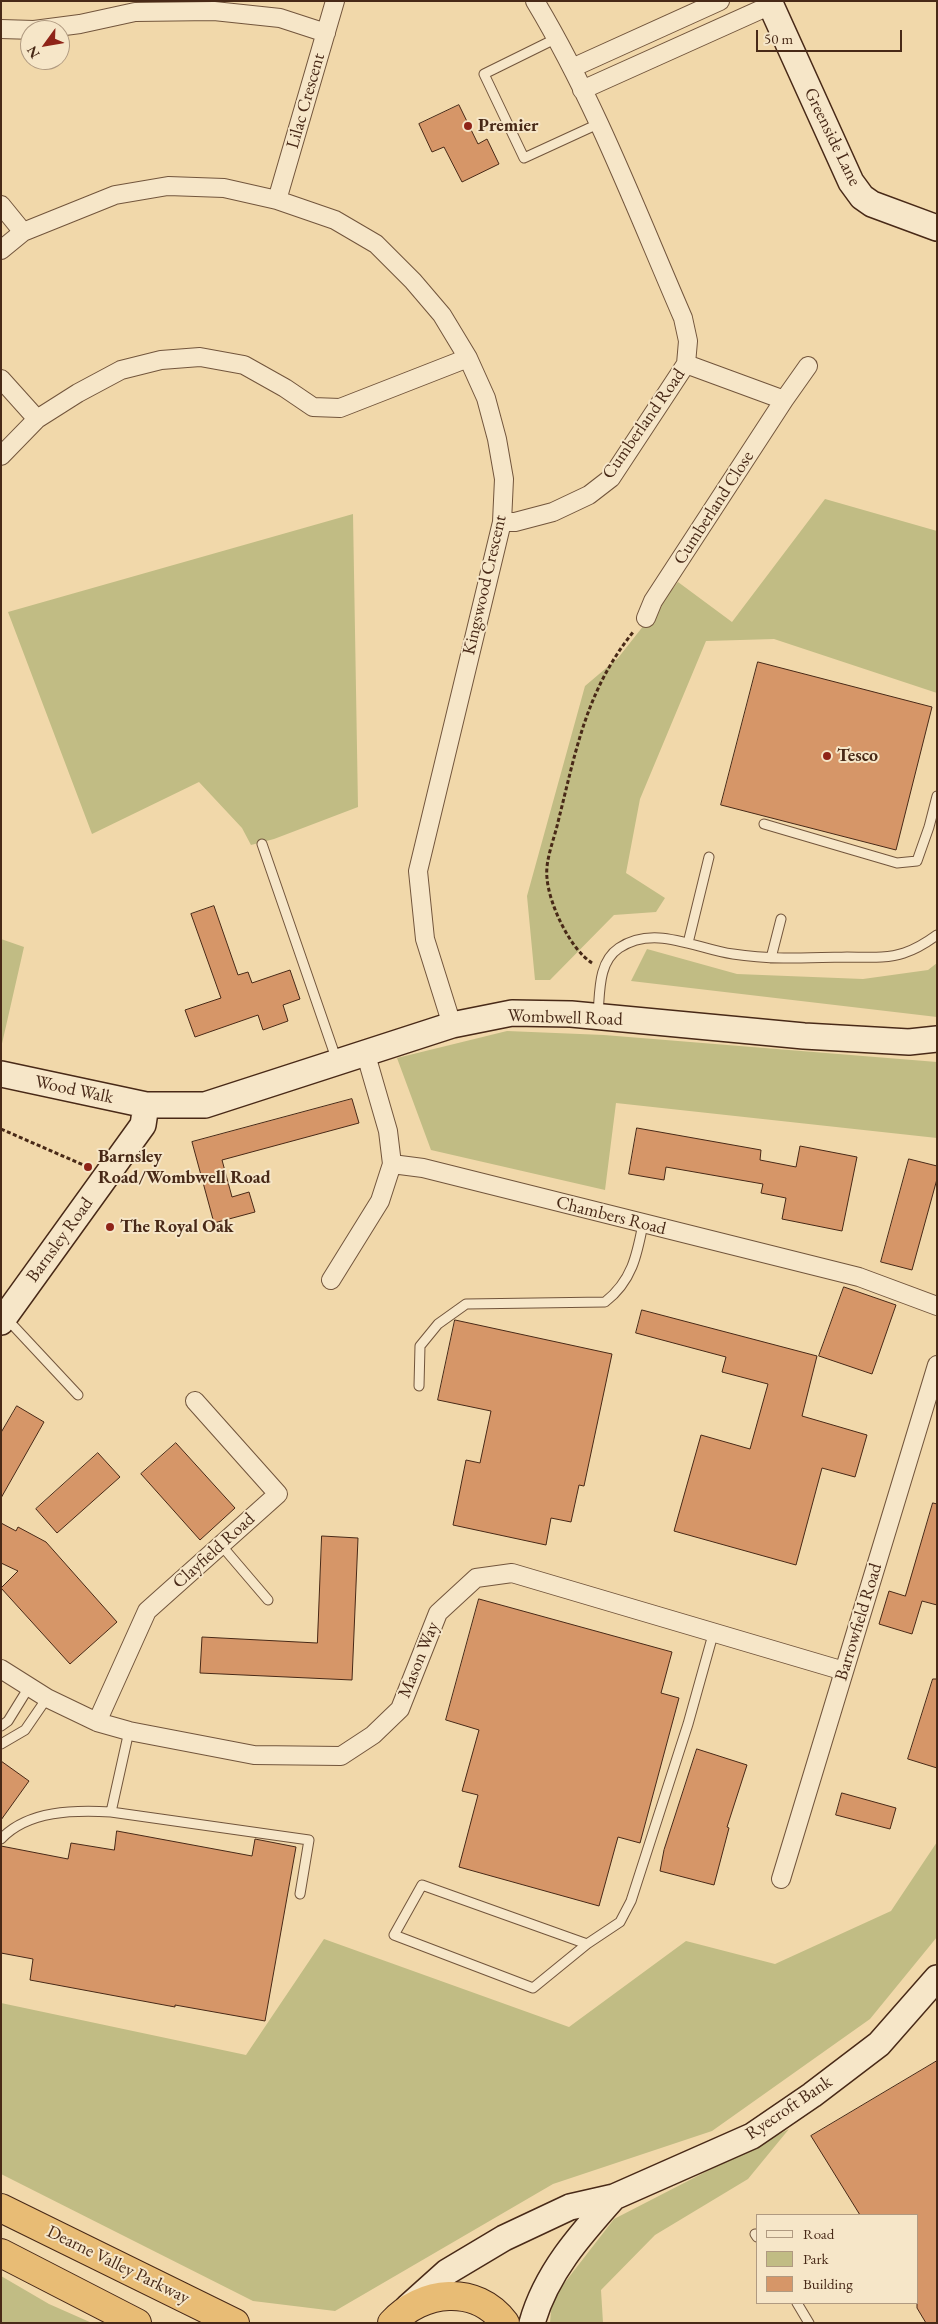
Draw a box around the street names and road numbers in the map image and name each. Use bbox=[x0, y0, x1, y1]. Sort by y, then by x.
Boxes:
street label: Lilac Crescent bbox=[282, 51, 330, 151]
street label: Greenside Lane bbox=[799, 84, 865, 190]
street label: Cumberland Road bbox=[598, 365, 690, 483]
street label: Cumberland Close bbox=[669, 447, 759, 569]
street label: Kingswood Crescent bbox=[458, 513, 512, 657]
street label: Wombwell Road bbox=[507, 1005, 623, 1031]
street label: Wood Walk bbox=[33, 1071, 115, 1109]
street label: Chambers Road bbox=[554, 1192, 668, 1240]
street label: Barnsley Road bbox=[22, 1193, 98, 1287]
street label: Clayfield Road bbox=[168, 1509, 260, 1593]
street label: Barrowfield Road bbox=[831, 1561, 887, 1683]
street label: Mason Way bbox=[394, 1619, 444, 1701]
street label: Ryecroft Bank bbox=[742, 2071, 836, 2145]
street label: Dearne Valley Parkway bbox=[43, 2221, 193, 2309]

